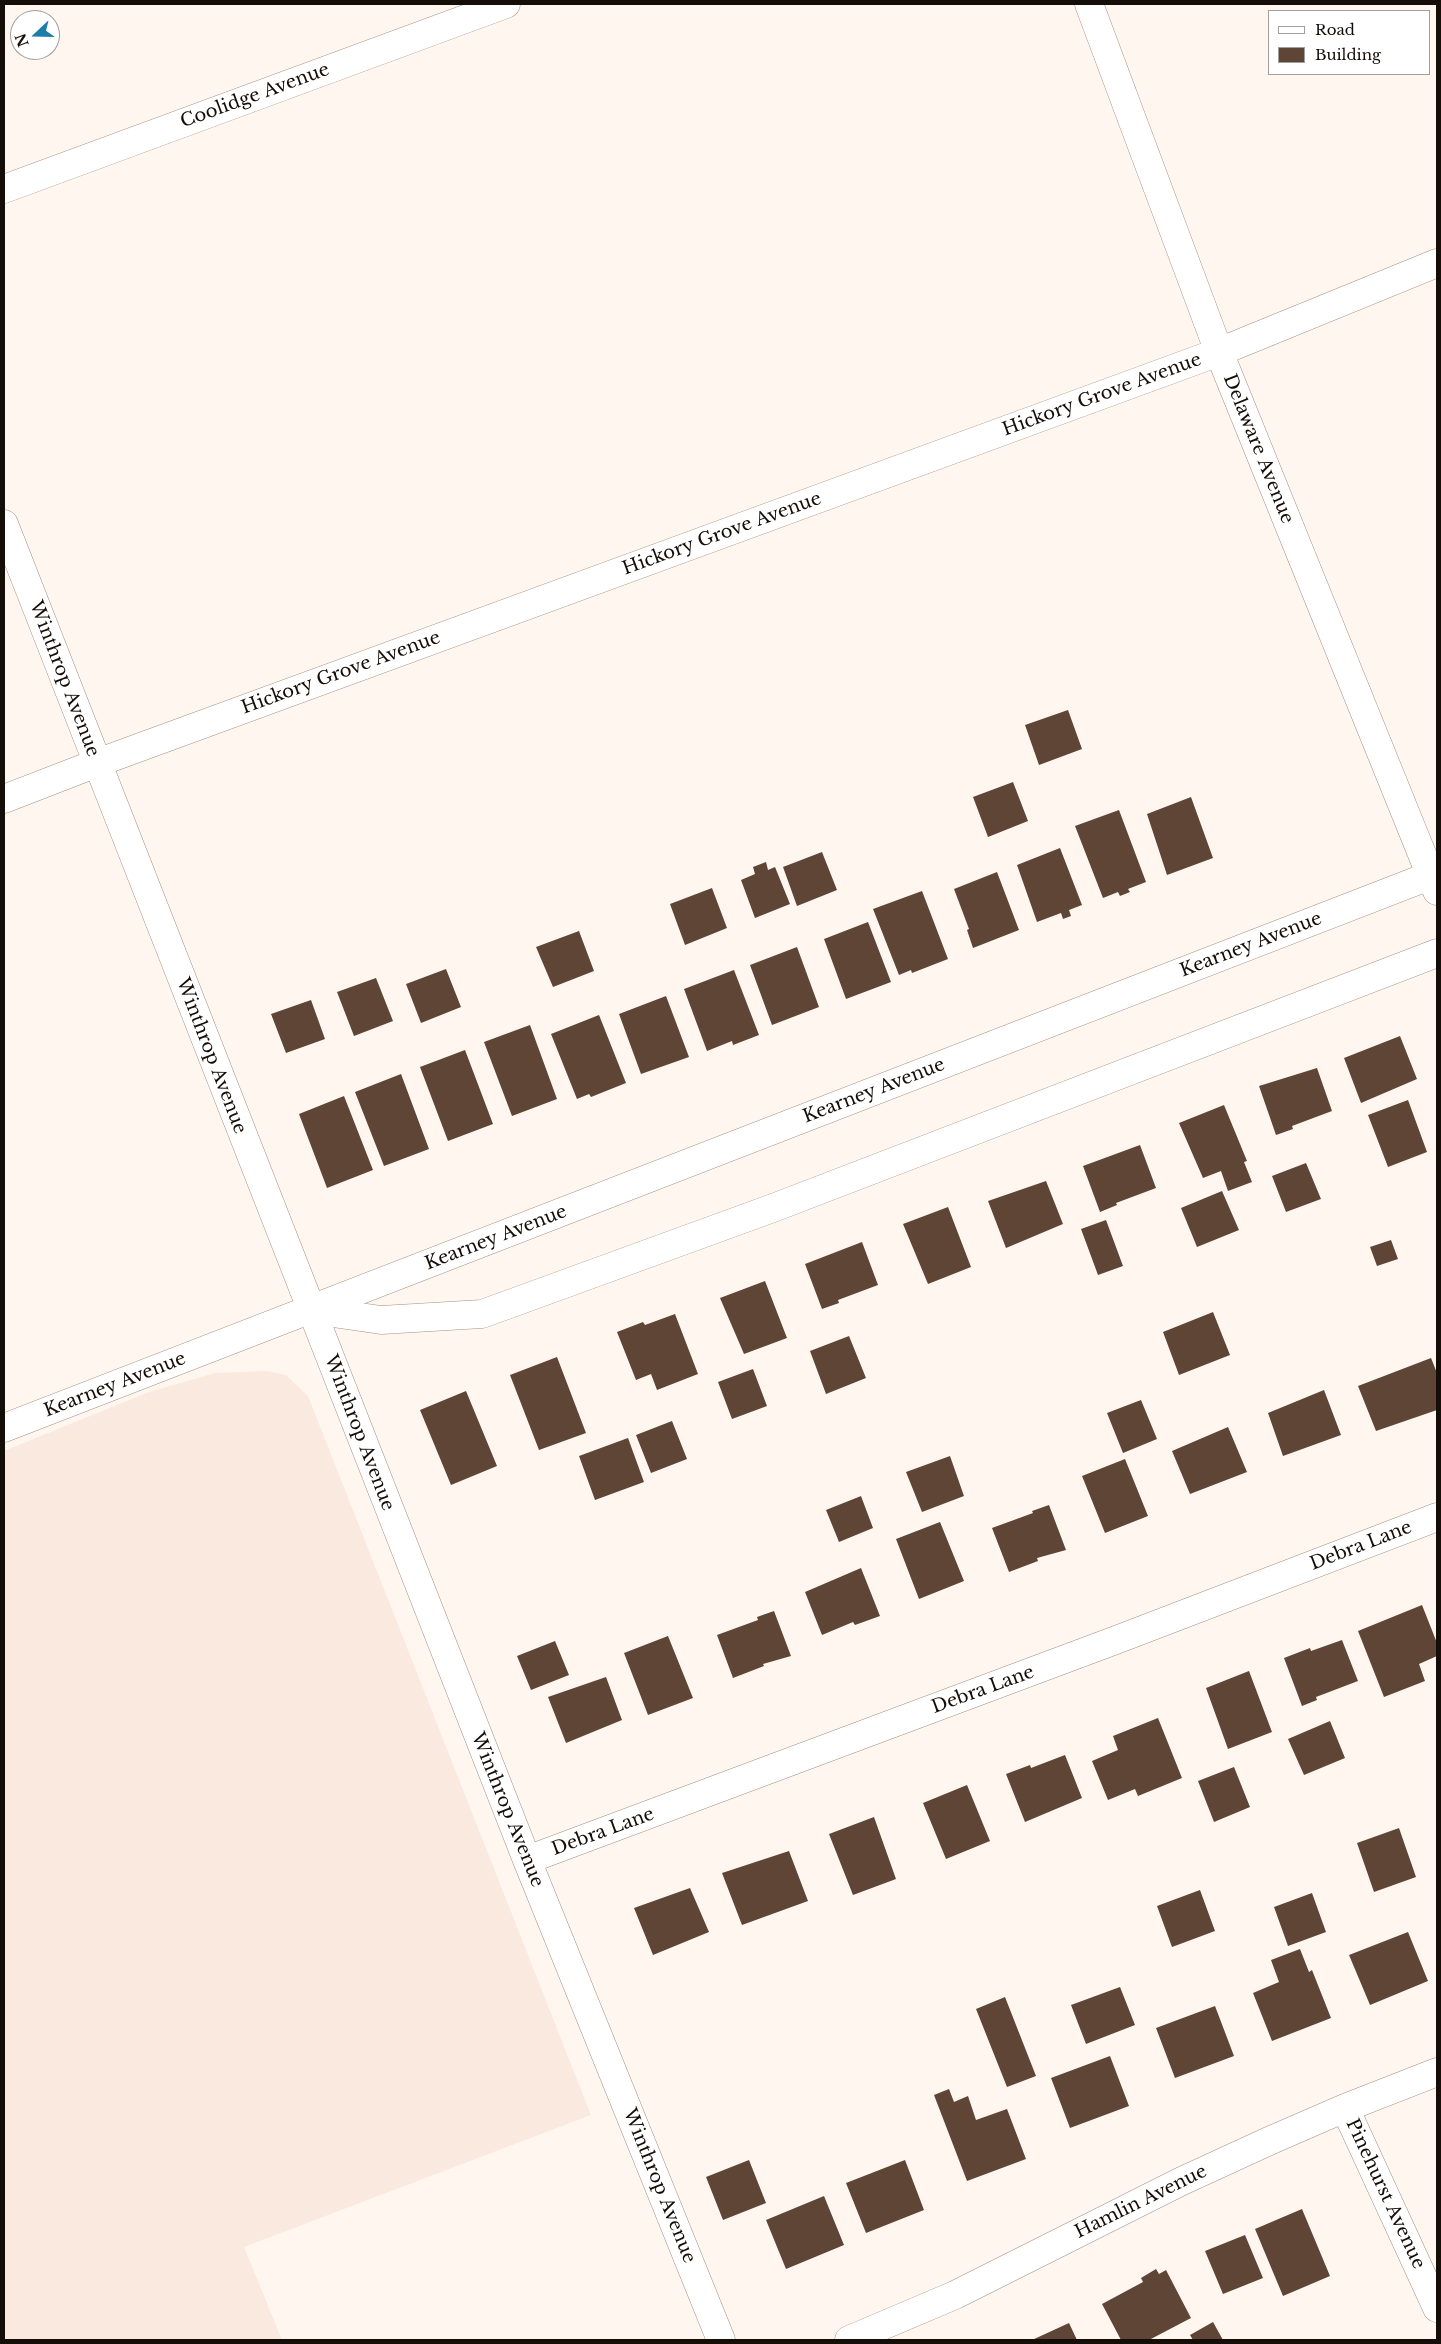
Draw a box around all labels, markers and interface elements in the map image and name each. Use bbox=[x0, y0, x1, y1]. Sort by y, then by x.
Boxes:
north arrow bbox=[10, 10, 60, 60]
legend bbox=[1268, 10, 1431, 75]
text: Road bbox=[1315, 20, 1355, 39]
text: N bbox=[11, 31, 33, 49]
text: Building bbox=[1315, 45, 1381, 64]
street label: Coolidge Avenue bbox=[178, 59, 332, 133]
street label: Hickory Grove Avenue bbox=[1000, 349, 1204, 441]
street label: Delaware Avenue bbox=[1218, 371, 1298, 527]
street label: Hickory Grove Avenue bbox=[620, 488, 824, 580]
street label: Winthrop Avenue bbox=[24, 598, 104, 760]
street label: Hickory Grove Avenue bbox=[239, 627, 443, 719]
street label: Kearney Avenue bbox=[1177, 908, 1325, 982]
street label: Winthrop Avenue bbox=[171, 975, 251, 1137]
street label: Kearney Avenue bbox=[800, 1054, 948, 1128]
street label: Kearney Avenue bbox=[422, 1201, 570, 1275]
street label: Kearney Avenue bbox=[41, 1348, 189, 1422]
street label: Winthrop Avenue bbox=[319, 1352, 399, 1514]
street label: Debra Lane bbox=[1307, 1517, 1415, 1575]
street label: Debra Lane bbox=[929, 1661, 1037, 1719]
street label: Winthrop Avenue bbox=[466, 1730, 548, 1890]
street label: Debra Lane bbox=[549, 1803, 657, 1861]
street label: Winthrop Avenue bbox=[618, 2106, 700, 2266]
street label: Pinehurst Avenue bbox=[1341, 2116, 1429, 2272]
street label: Hamlin Avenue bbox=[1072, 2161, 1210, 2243]

